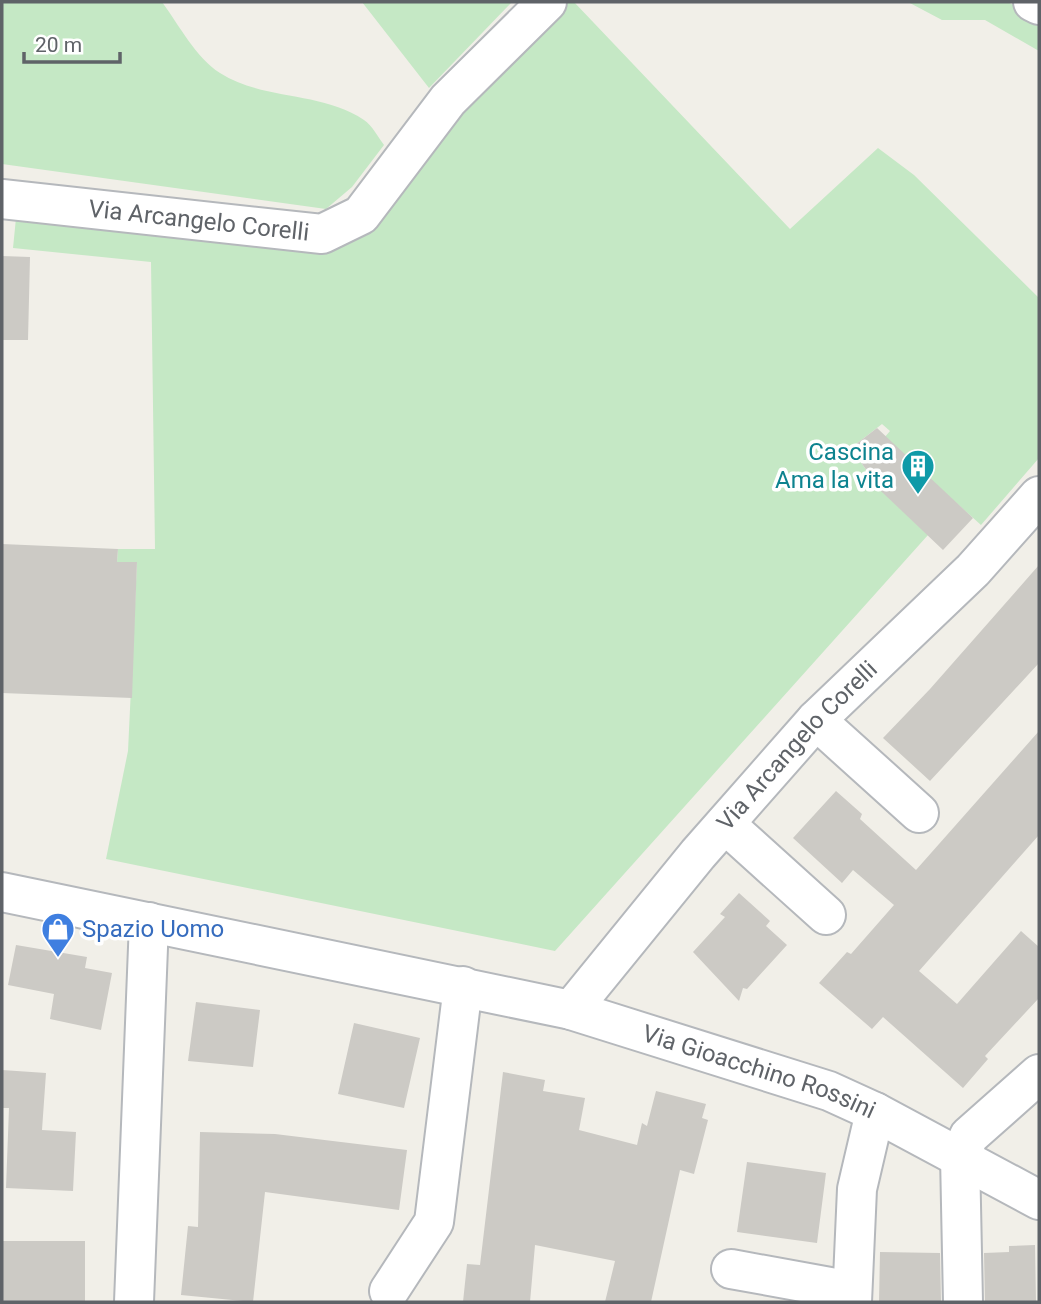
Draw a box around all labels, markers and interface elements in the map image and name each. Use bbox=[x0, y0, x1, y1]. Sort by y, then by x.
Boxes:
scale bar bbox=[24, 21, 121, 65]
text: 20 m bbox=[35, 33, 82, 57]
street label: Via Arcangelo Corelli bbox=[87, 195, 311, 247]
place label: Cascina Ama la vita bbox=[775, 438, 894, 494]
building icon: Cascina Ama la vita bbox=[899, 447, 937, 496]
street label: Via Arcangelo Corelli bbox=[711, 655, 883, 836]
shop icon: Spazio Uomo bbox=[39, 910, 77, 959]
place label: Spazio Uomo bbox=[82, 915, 224, 943]
street label: Via Gioacchino Rossini bbox=[639, 1019, 880, 1124]

